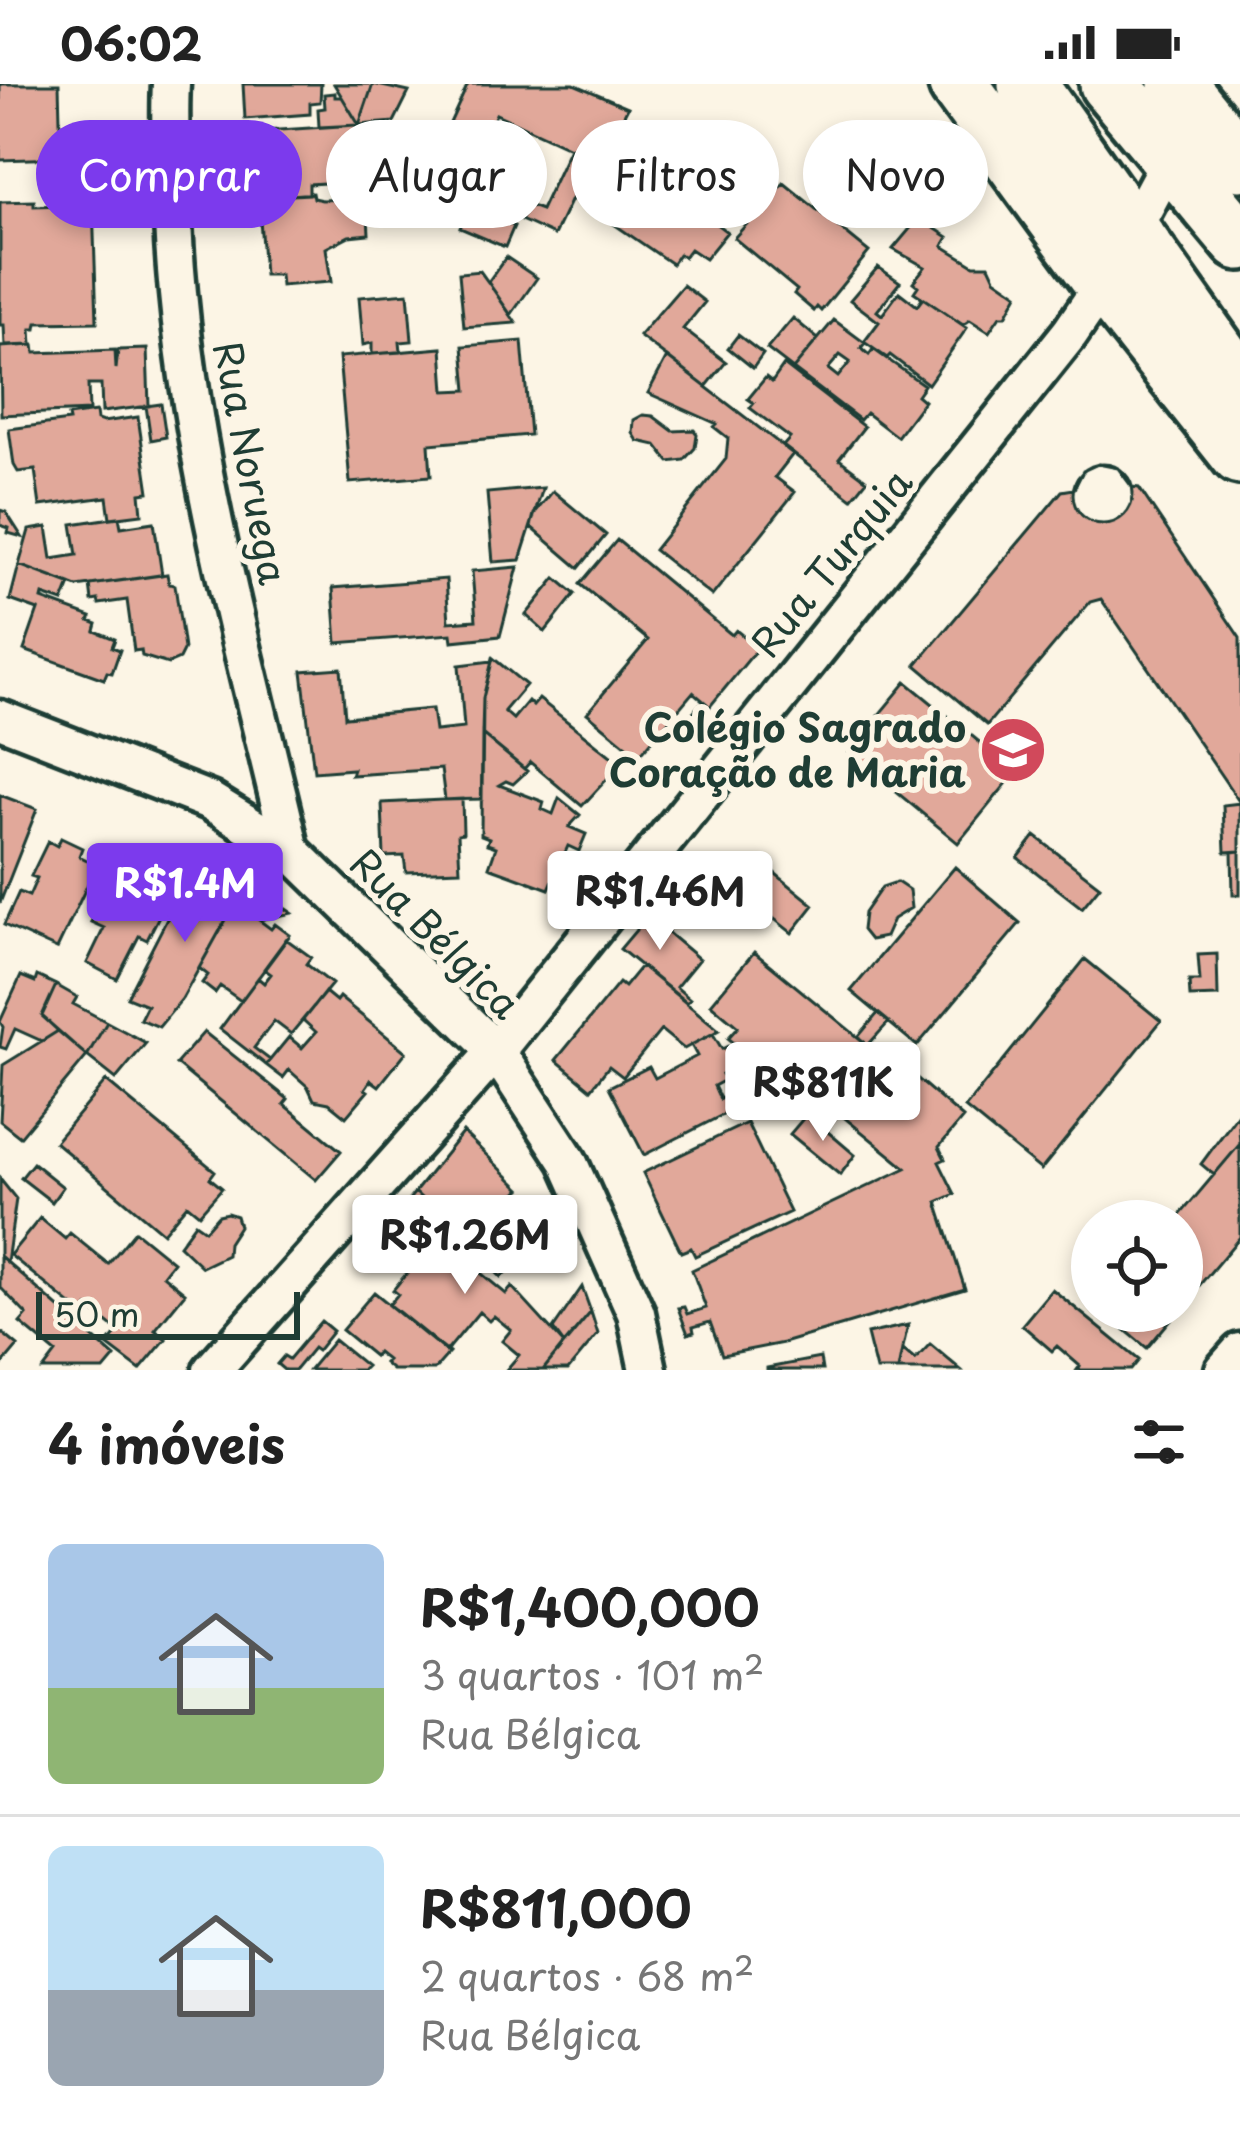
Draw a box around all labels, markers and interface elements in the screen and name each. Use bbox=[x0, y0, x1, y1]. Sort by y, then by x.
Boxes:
text: 06:02 bbox=[60, 8, 202, 76]
chip: Comprar bbox=[36, 120, 302, 228]
chip: Alugar bbox=[326, 120, 547, 228]
chip: Filtros bbox=[571, 120, 779, 228]
chip: Novo bbox=[803, 120, 988, 228]
street label: Rua Noruega bbox=[200, 336, 305, 590]
street label: Rua Turquia bbox=[735, 454, 925, 669]
place label: Colégio Sagrado Coração de Maria bbox=[609, 696, 966, 800]
school or university icon: Colégio Sagrado Coração de Maria bbox=[978, 715, 1048, 785]
street label: Rua Bélgica bbox=[338, 834, 536, 1031]
pin: R$1.4M bbox=[87, 843, 283, 945]
pin: R$1.46M bbox=[549, 851, 771, 953]
text: R$1.4M bbox=[114, 852, 256, 911]
text: R$1.46M bbox=[574, 860, 746, 919]
pin: R$811K bbox=[725, 1042, 921, 1144]
text: R$811K bbox=[752, 1051, 894, 1110]
pin: R$1.26M bbox=[354, 1195, 576, 1297]
map controls bbox=[1071, 1200, 1203, 1332]
button: locate bbox=[1071, 1200, 1203, 1332]
text: R$1.26M bbox=[379, 1204, 551, 1263]
scale bar bbox=[36, 1286, 300, 1339]
text: 50 m bbox=[54, 1288, 140, 1338]
text: 4 imóveis bbox=[48, 1404, 285, 1481]
icon: filters bbox=[1126, 1409, 1192, 1475]
text: R$1,400,000 bbox=[420, 1567, 760, 1644]
icon: home bbox=[144, 1592, 288, 1736]
text: 3 quartos · 101 m² bbox=[420, 1644, 764, 1703]
text: Rua Bélgica bbox=[420, 1703, 640, 1762]
text: R$811,000 bbox=[420, 1868, 692, 1945]
icon: home bbox=[144, 1894, 288, 2038]
text: 2 quartos · 68 m² bbox=[420, 1945, 754, 2004]
text: Rua Bélgica bbox=[420, 2004, 640, 2063]

